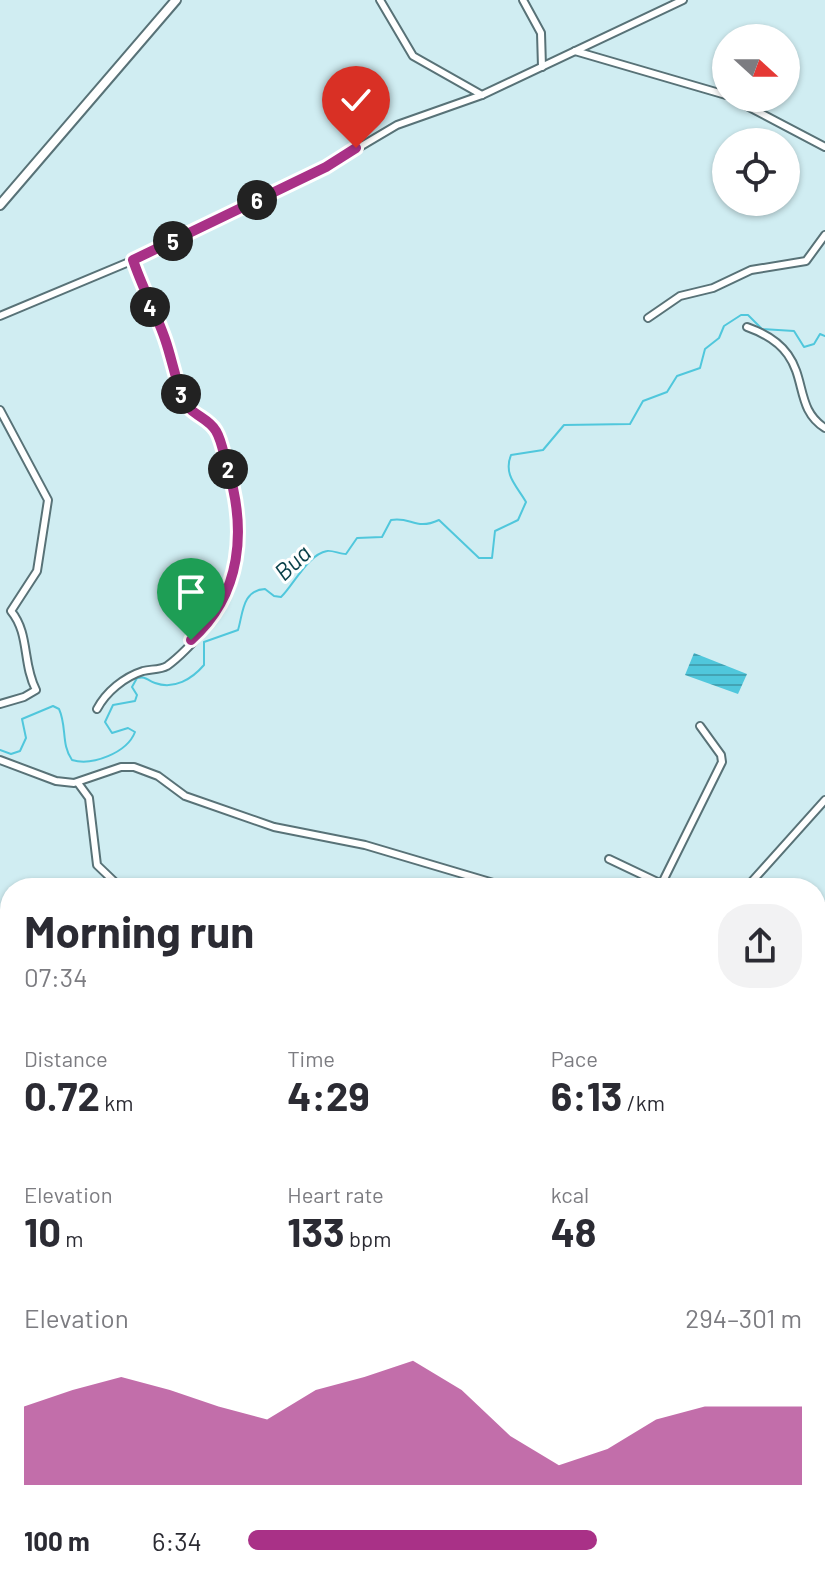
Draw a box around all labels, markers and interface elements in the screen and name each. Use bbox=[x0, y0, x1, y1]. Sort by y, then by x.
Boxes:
north arrow bbox=[712, 24, 800, 112]
map controls bbox=[712, 24, 800, 216]
pin bbox=[322, 66, 390, 148]
icon: check bbox=[334, 78, 378, 122]
button: locate bbox=[712, 128, 800, 216]
pin: 6 bbox=[237, 180, 277, 220]
text: 6 bbox=[251, 187, 263, 213]
pin: 5 bbox=[153, 221, 193, 261]
text: 5 bbox=[167, 228, 179, 254]
pin: 4 bbox=[130, 287, 170, 327]
text: 4 bbox=[143, 294, 157, 320]
pin: 3 bbox=[161, 374, 201, 414]
text: 3 bbox=[175, 381, 187, 407]
pin: 2 bbox=[208, 449, 248, 489]
text: 2 bbox=[222, 456, 234, 482]
water label: Bua bbox=[268, 538, 316, 586]
pin bbox=[157, 558, 225, 640]
icon: arrive bbox=[169, 570, 213, 614]
text: Morning run bbox=[24, 904, 254, 957]
button: share bbox=[718, 904, 802, 988]
text: 07:34 bbox=[24, 961, 88, 992]
text: Distance bbox=[24, 1045, 108, 1071]
text: Time bbox=[287, 1045, 335, 1071]
text: Pace bbox=[551, 1045, 598, 1071]
text: 0.72 bbox=[24, 1071, 100, 1119]
text: 4:29 bbox=[287, 1071, 370, 1119]
text: 6:13 bbox=[551, 1071, 622, 1119]
text: km bbox=[100, 1089, 133, 1115]
text: /km bbox=[622, 1089, 665, 1115]
text: Elevation bbox=[24, 1181, 113, 1207]
text: Heart rate bbox=[287, 1181, 384, 1207]
text: kcal bbox=[551, 1181, 589, 1207]
text: 10 bbox=[24, 1207, 61, 1255]
text: 133 bbox=[287, 1207, 345, 1255]
text: 48 bbox=[551, 1207, 597, 1255]
text: m bbox=[61, 1225, 84, 1251]
text: bpm bbox=[345, 1225, 391, 1251]
text: Elevation bbox=[24, 1302, 129, 1333]
text: 294–301 m bbox=[685, 1302, 802, 1333]
text: 100 m bbox=[24, 1525, 90, 1556]
text: 6:34 bbox=[152, 1525, 202, 1556]

